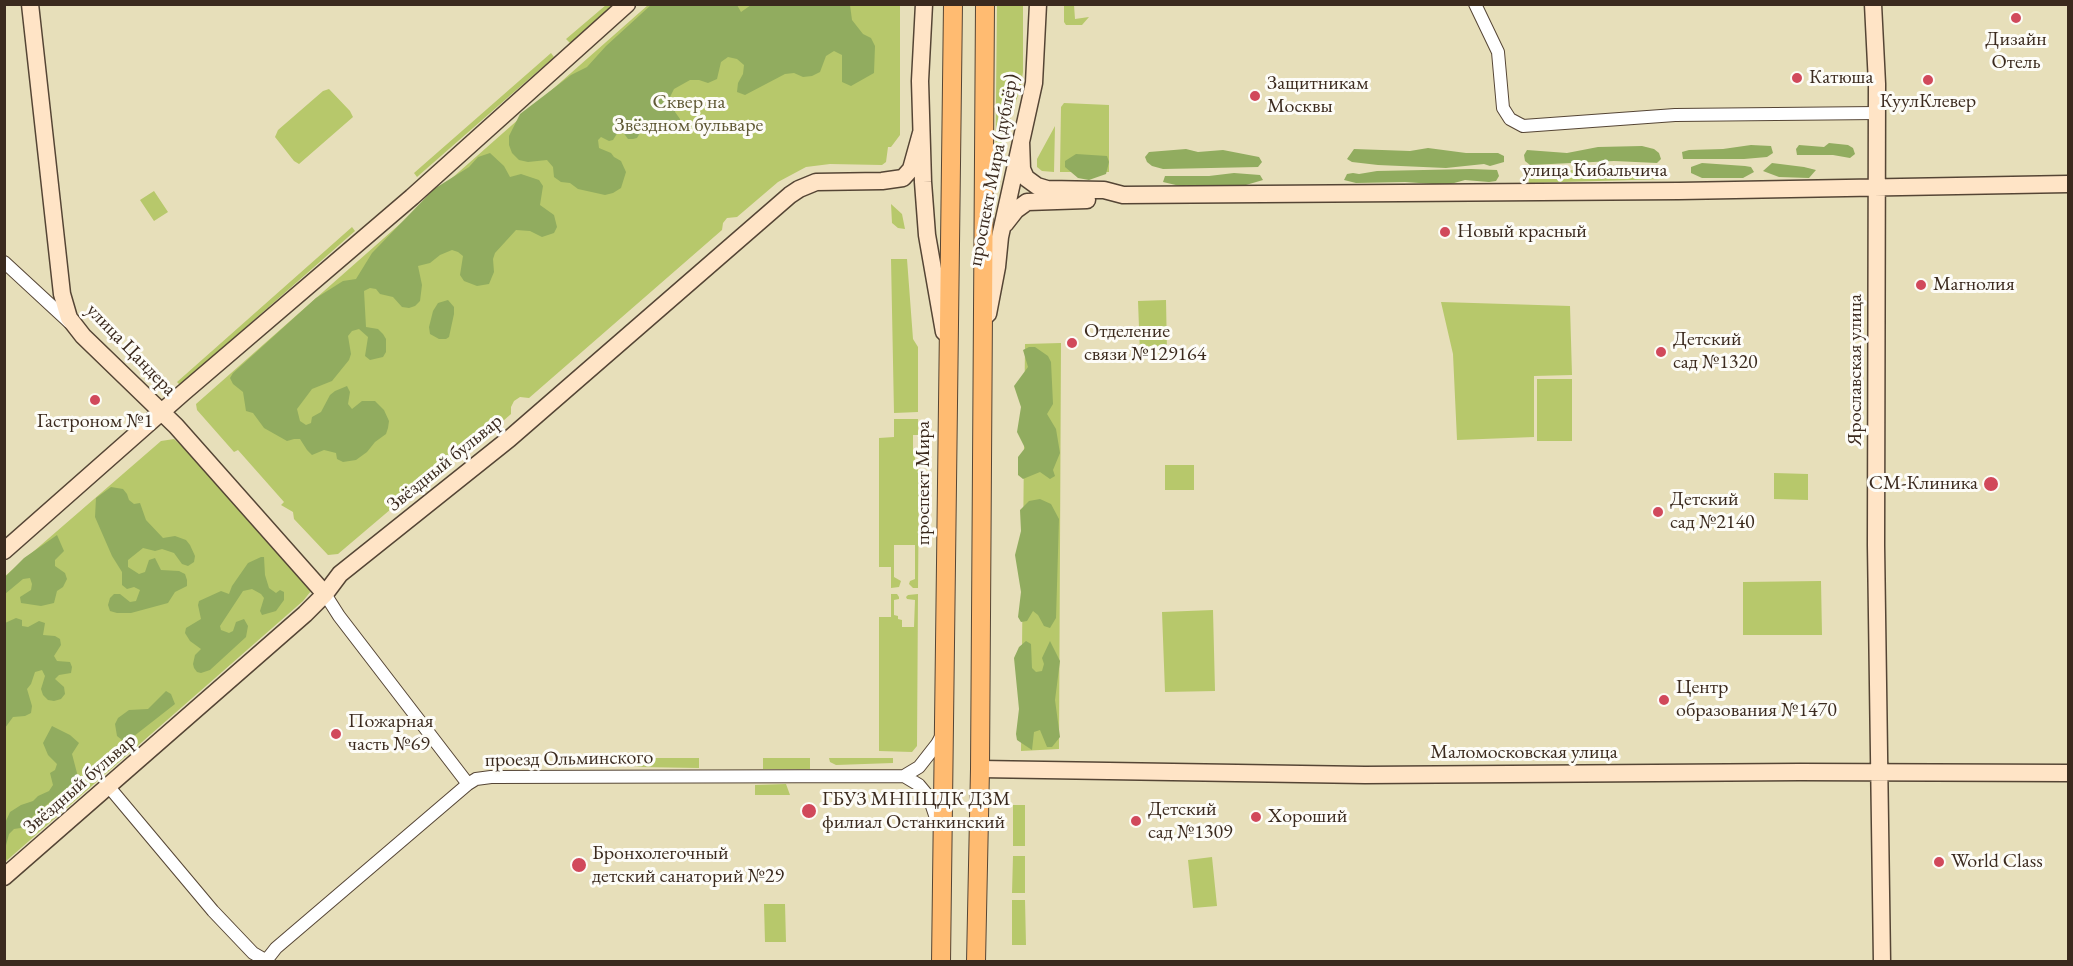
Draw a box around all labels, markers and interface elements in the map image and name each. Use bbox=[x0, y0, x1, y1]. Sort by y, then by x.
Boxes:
marker: Дизайн Отель bbox=[2009, 11, 2023, 25]
place label: Дизайн Отель bbox=[1985, 28, 2047, 75]
place label: Катюша bbox=[1809, 66, 1873, 90]
marker: Катюша bbox=[1790, 71, 1804, 85]
street label: проспект Мира (дублёр) bbox=[964, 72, 1024, 268]
place label: Защитникам Москвы bbox=[1267, 72, 1368, 119]
marker: КуулКлевер bbox=[1921, 73, 1935, 87]
marker: Защитникам Москвы bbox=[1248, 89, 1262, 103]
place label: КуулКлевер bbox=[1880, 90, 1976, 114]
park label: Сквер на Звёздном бульваре bbox=[615, 91, 763, 138]
street label: улица Кибальчича bbox=[1522, 159, 1668, 183]
place label: Новый красный bbox=[1457, 220, 1587, 244]
marker: Новый красный bbox=[1438, 225, 1452, 239]
place label: Магнолия bbox=[1933, 273, 2015, 297]
marker: Магнолия bbox=[1914, 278, 1928, 292]
street label: Ярославская улица bbox=[1844, 294, 1868, 446]
street label: улица Цандера bbox=[81, 299, 181, 401]
place label: Отделение связи №129164 bbox=[1084, 320, 1206, 367]
place label: Детский сад №1320 bbox=[1673, 328, 1758, 375]
marker: Отделение связи №129164 bbox=[1065, 336, 1079, 350]
marker: Детский сад №1320 bbox=[1654, 345, 1668, 359]
marker: Гастроном №1 bbox=[88, 393, 102, 407]
street label: Звёздный бульвар bbox=[382, 409, 508, 517]
place label: Гастроном №1 bbox=[37, 410, 153, 434]
street label: проспект Мира bbox=[912, 421, 936, 545]
place label: СМ-Клиника bbox=[1869, 472, 1978, 496]
marker: СМ-Клиника bbox=[1982, 475, 2000, 493]
place label: Детский сад №2140 bbox=[1670, 488, 1755, 535]
marker: Детский сад №2140 bbox=[1651, 505, 1665, 519]
place label: Центр образования №1470 bbox=[1676, 676, 1837, 723]
marker: Центр образования №1470 bbox=[1657, 693, 1671, 707]
place label: Пожарная часть №69 bbox=[348, 710, 433, 757]
marker: Пожарная часть №69 bbox=[329, 727, 343, 741]
street label: Звёздный бульвар bbox=[19, 729, 141, 839]
street label: Маломосковская улица bbox=[1430, 741, 1618, 765]
street label: проезд Ольминского bbox=[485, 746, 653, 772]
place label: ГБУЗ МНПЦДК ДЗМ филиал Останкинский bbox=[822, 788, 1011, 835]
place label: Детский сад №1309 bbox=[1148, 798, 1233, 845]
marker: ГБУЗ МНПЦДК ДЗМ филиал Останкинский bbox=[800, 802, 818, 820]
place label: Хороший bbox=[1268, 805, 1347, 829]
marker: Хороший bbox=[1249, 810, 1263, 824]
marker: Детский сад №1309 bbox=[1129, 814, 1143, 828]
place label: Бронхолегочный детский санаторий №29 bbox=[592, 842, 784, 889]
place label: World Class bbox=[1951, 850, 2043, 874]
marker: World Class bbox=[1932, 855, 1946, 869]
marker: Бронхолегочный детский санаторий №29 bbox=[570, 856, 588, 874]

